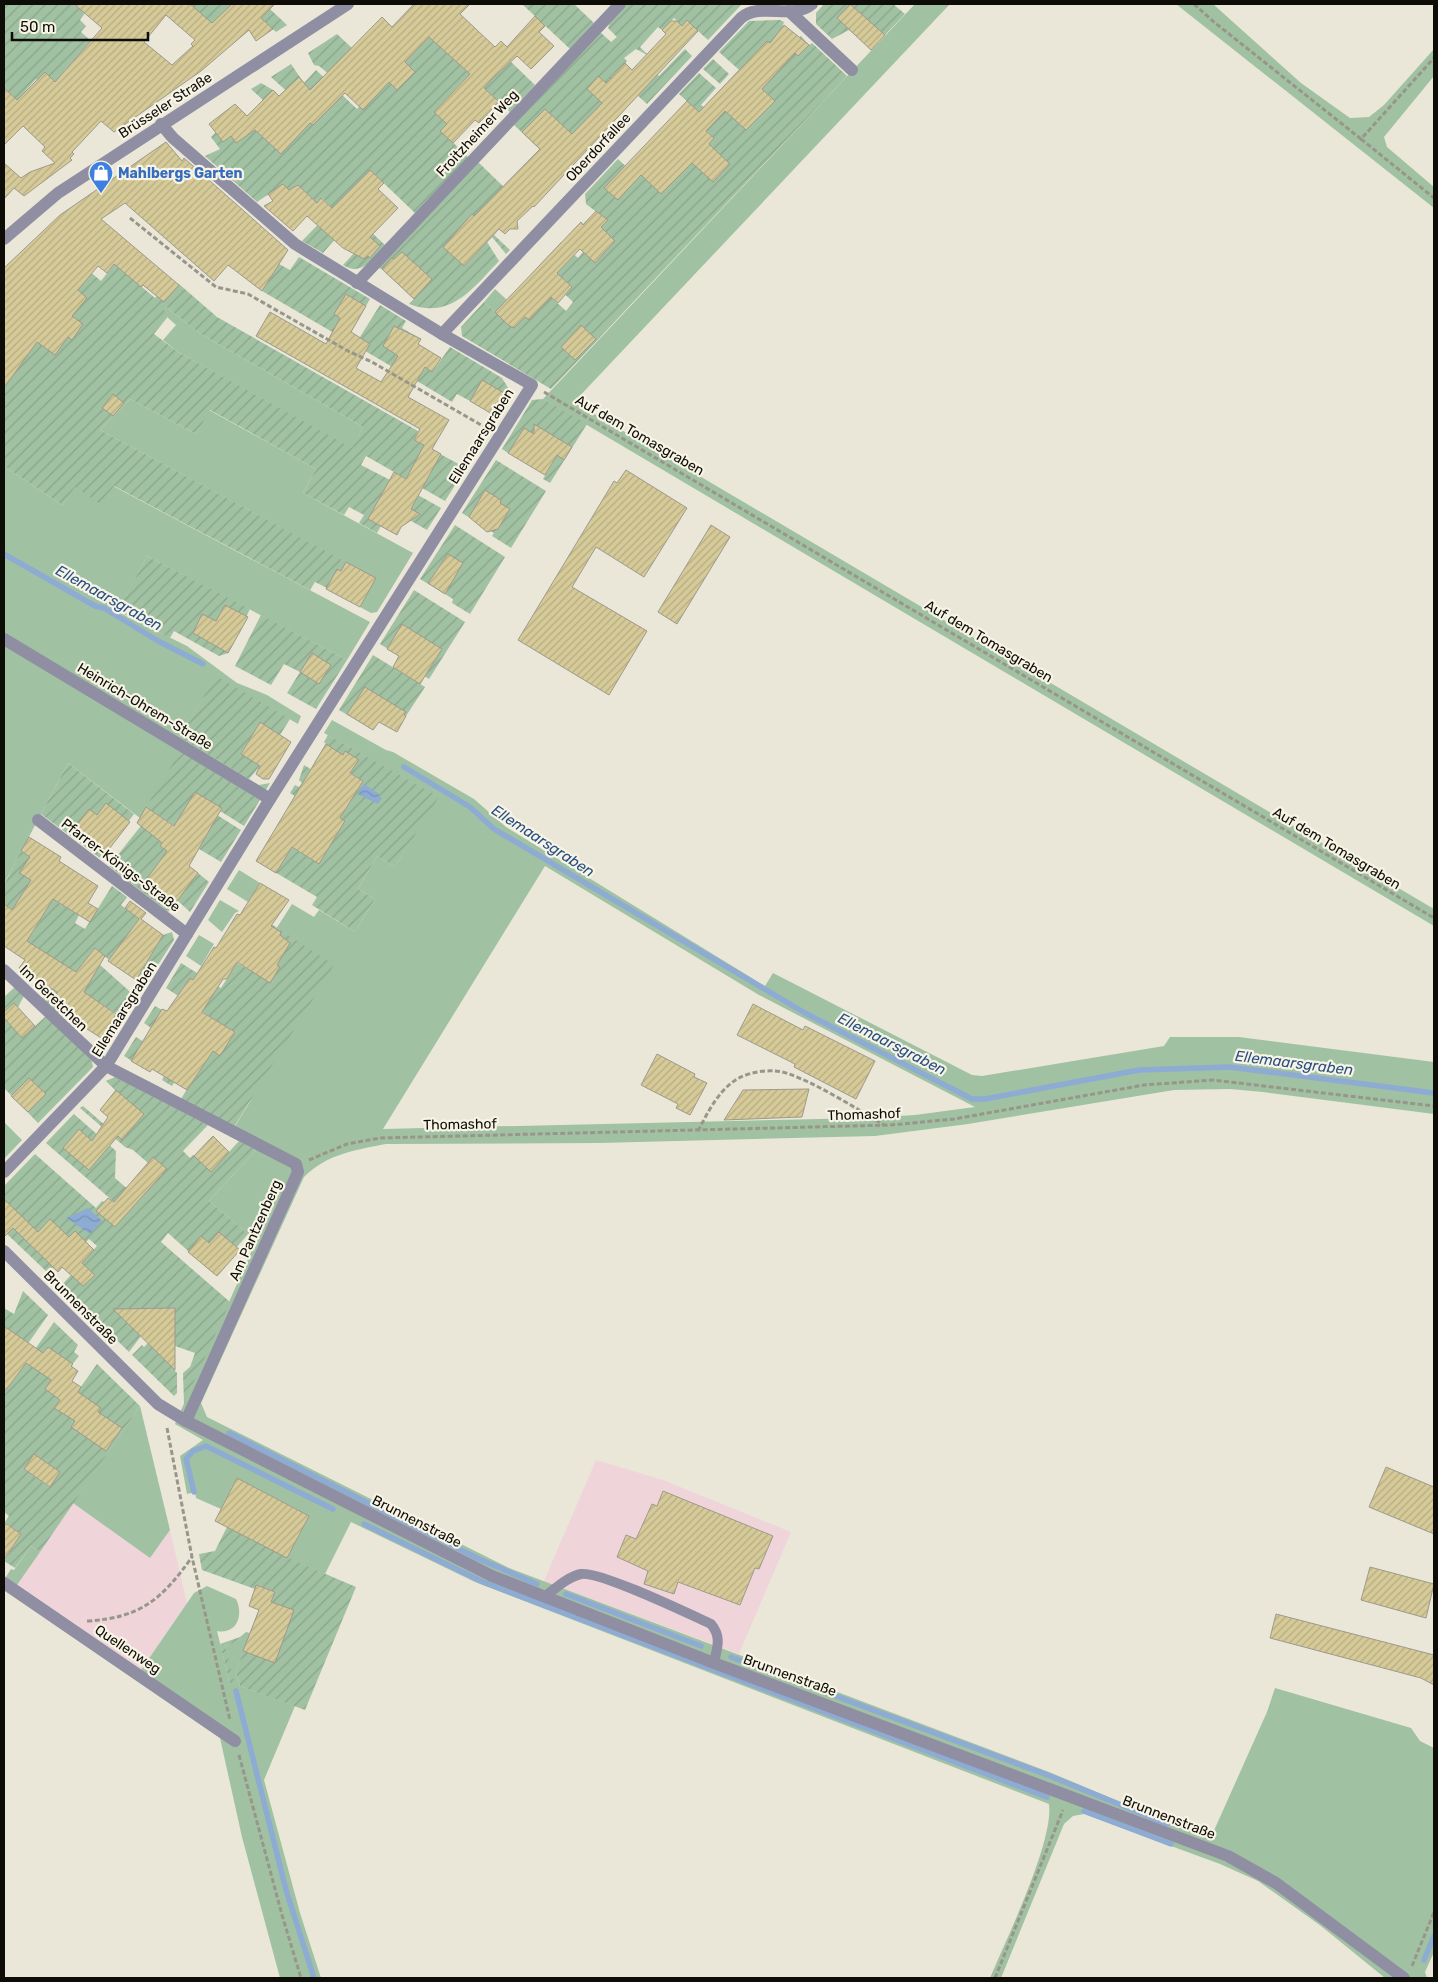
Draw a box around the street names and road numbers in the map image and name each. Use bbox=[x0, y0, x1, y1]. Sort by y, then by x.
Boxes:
street label: Brüsseler Straße bbox=[115, 69, 215, 142]
street label: Froitzheimer Weg bbox=[433, 86, 522, 180]
street label: Oberdorfallee bbox=[562, 109, 635, 185]
street label: Ellemaarsgraben bbox=[445, 385, 518, 487]
street label: Auf dem Tomasgraben bbox=[572, 392, 707, 479]
street label: Auf dem Tomasgraben bbox=[922, 597, 1056, 686]
street label: Heinrich-Ohrem-Straße bbox=[74, 659, 216, 754]
street label: Auf dem Tomasgraben bbox=[1270, 804, 1404, 893]
street label: Pfarrer-Königs-Straße bbox=[58, 815, 184, 916]
street label: Ellemaarsgraben bbox=[88, 958, 161, 1060]
street label: Im Geretchen bbox=[16, 962, 91, 1035]
street label: Thomashof bbox=[827, 1105, 902, 1124]
street label: Thomashof bbox=[423, 1115, 498, 1134]
street label: Am Pantzenberg bbox=[226, 1177, 285, 1283]
street label: Brunnenstraße bbox=[40, 1267, 121, 1348]
street label: Brunnenstraße bbox=[369, 1492, 464, 1551]
street label: Quellenweg bbox=[91, 1621, 164, 1678]
street label: Brunnenstraße bbox=[741, 1651, 839, 1700]
street label: Brunnenstraße bbox=[1120, 1792, 1218, 1843]

